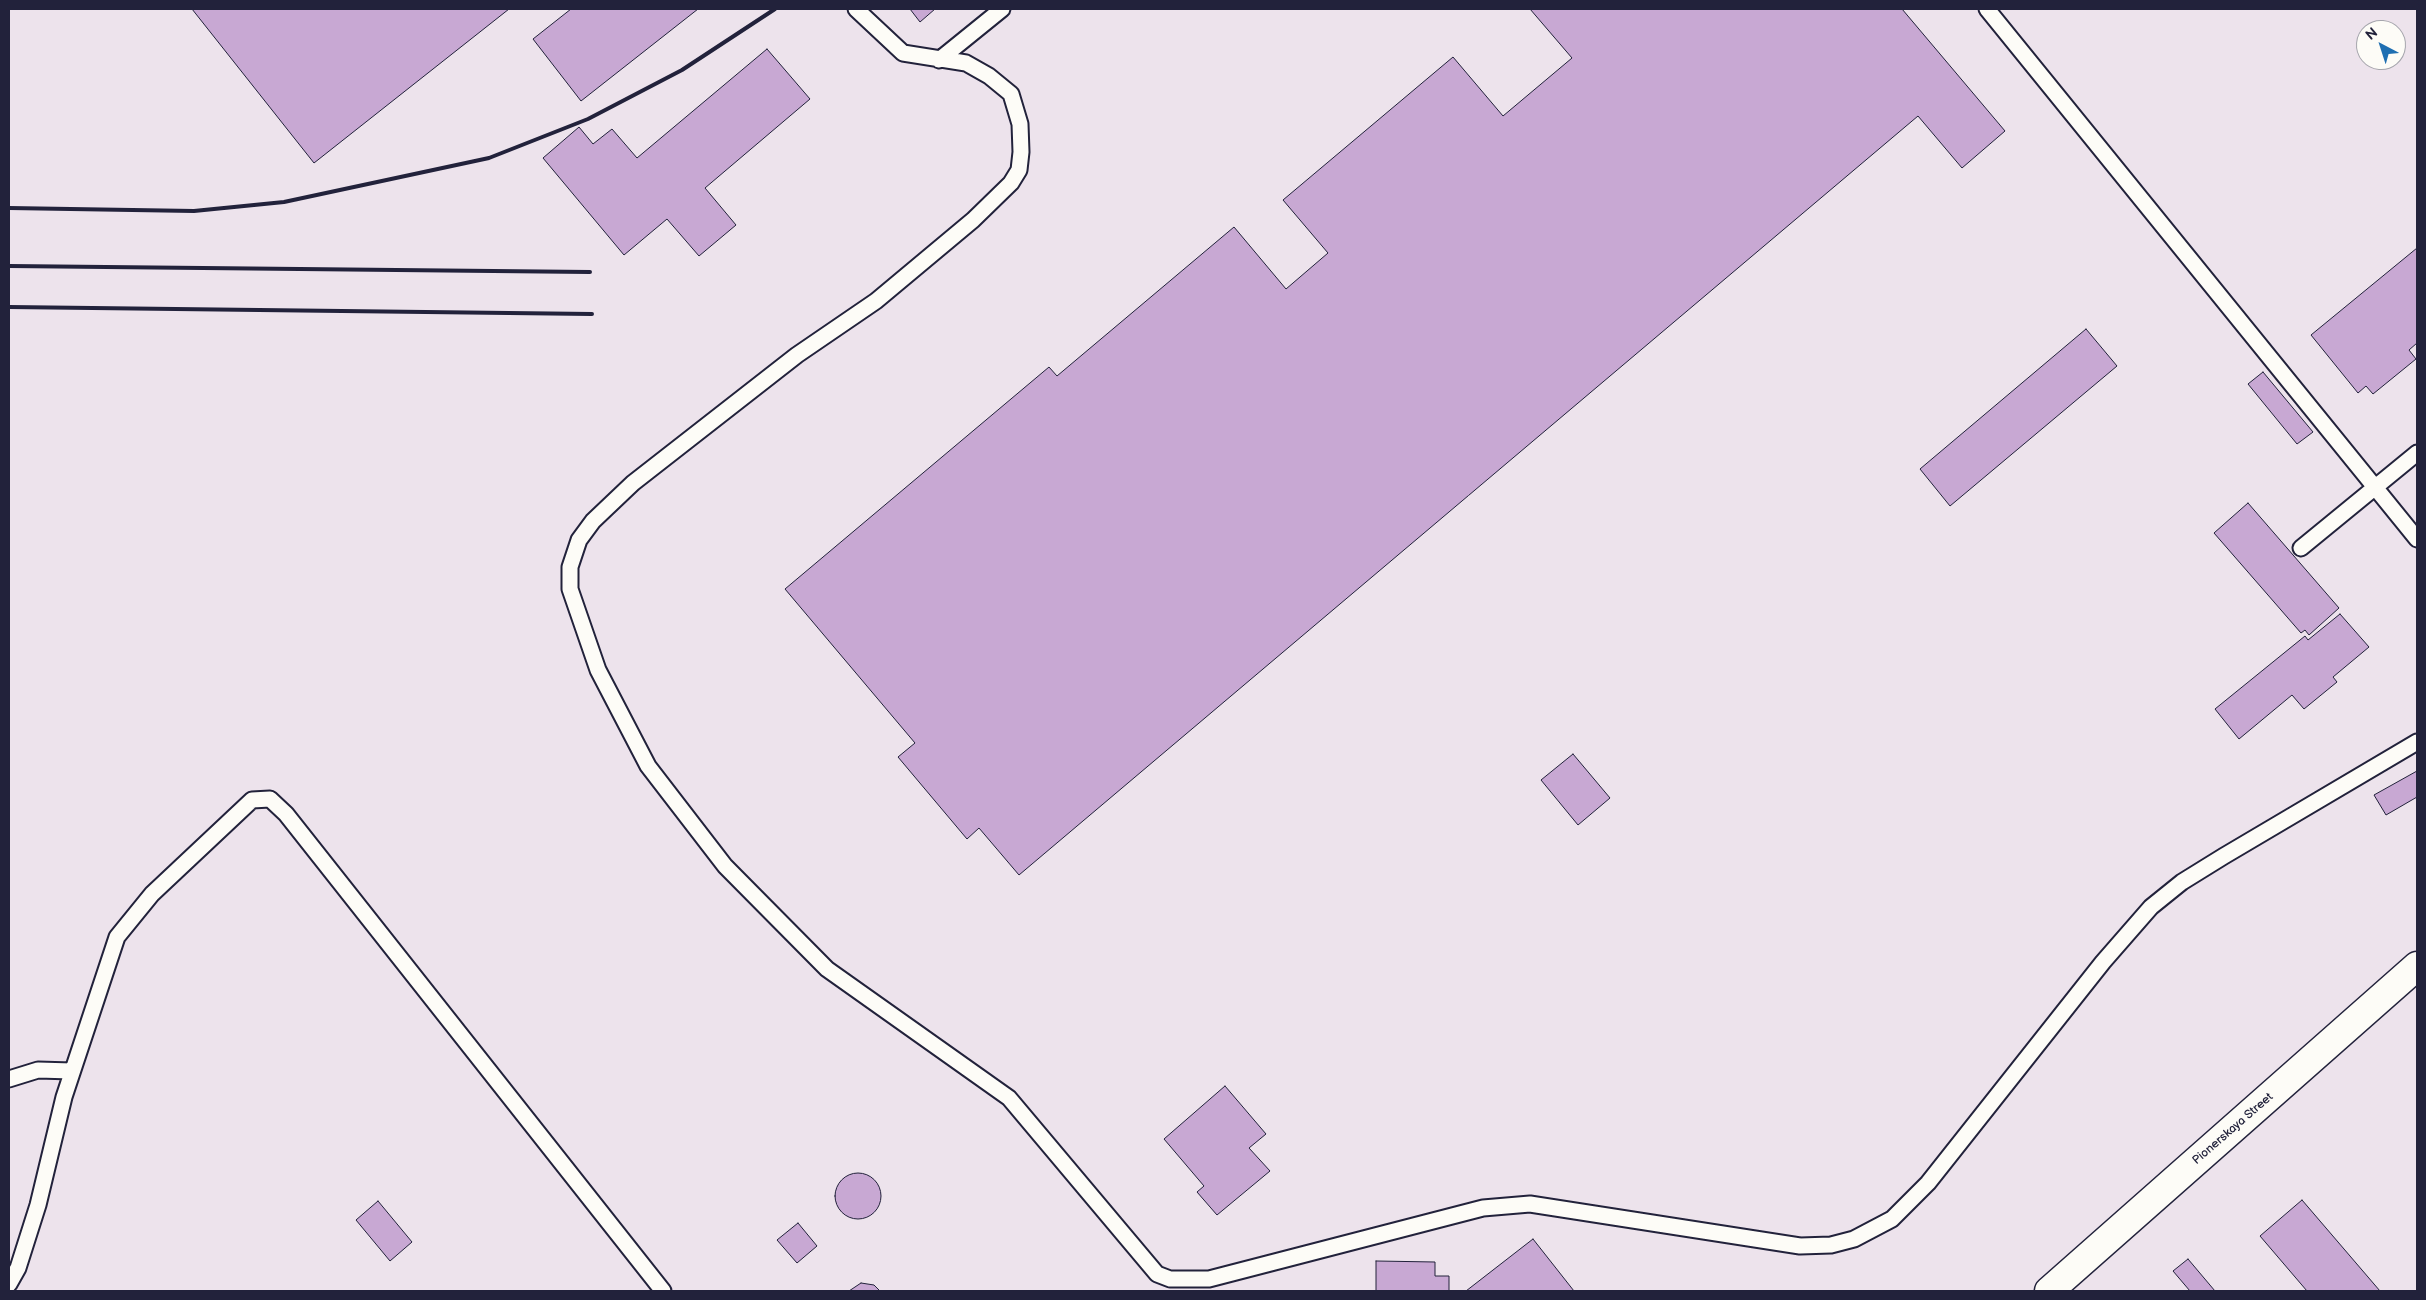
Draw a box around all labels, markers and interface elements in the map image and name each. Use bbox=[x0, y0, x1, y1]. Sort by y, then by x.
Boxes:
north arrow bbox=[2356, 20, 2406, 70]
text: N bbox=[2362, 24, 2381, 44]
street label: Pionerskaya Street bbox=[2190, 1090, 2276, 1168]

